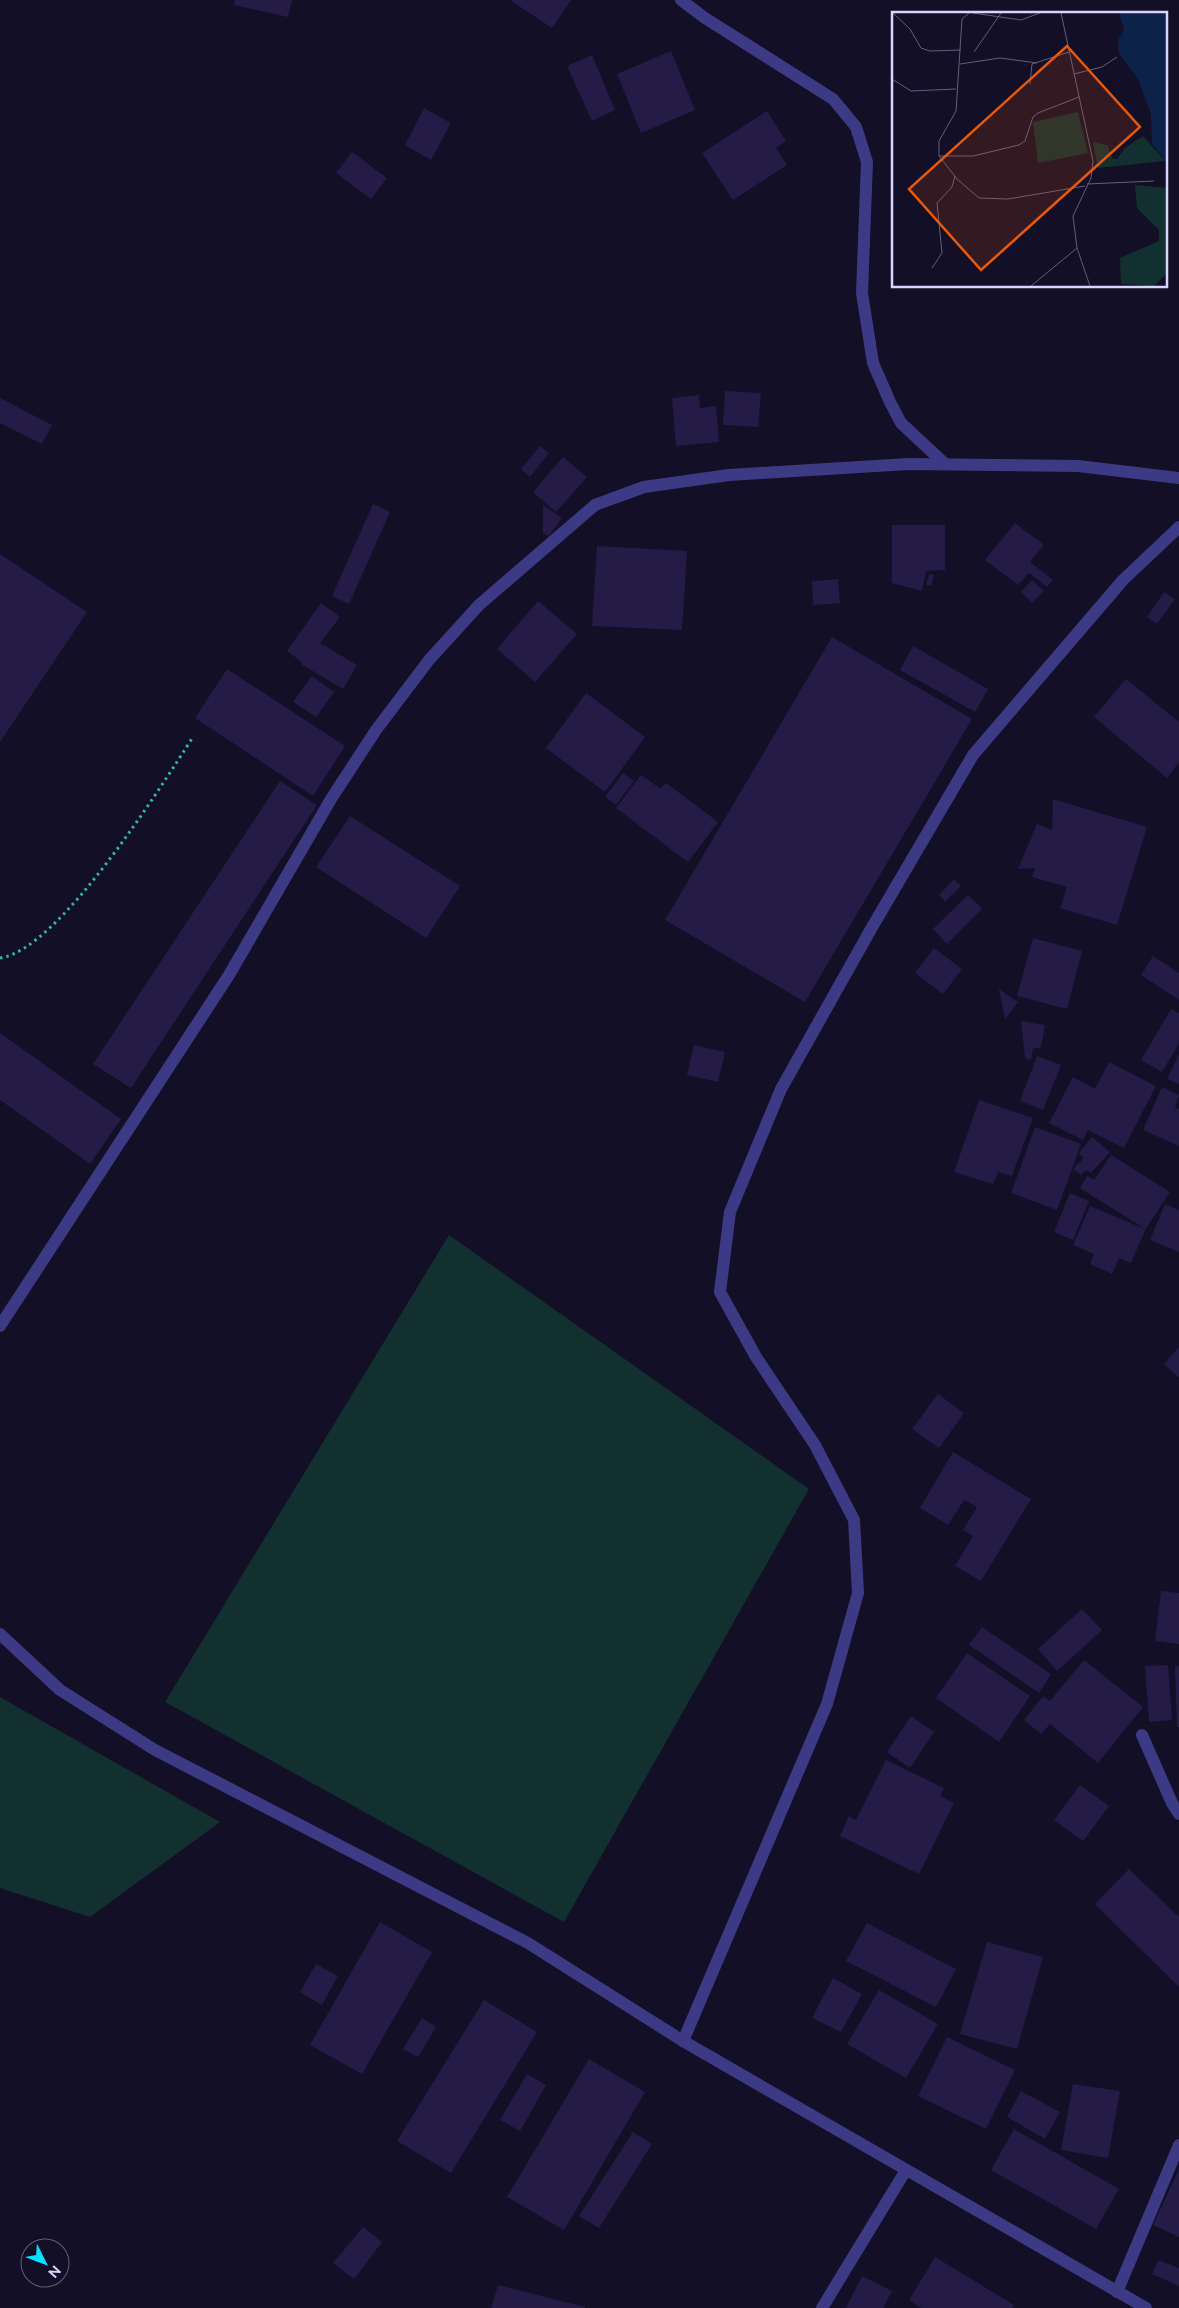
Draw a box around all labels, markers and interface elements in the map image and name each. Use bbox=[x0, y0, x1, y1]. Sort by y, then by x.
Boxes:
inset map bbox=[892, 12, 1166, 288]
north arrow bbox=[20, 2238, 70, 2288]
text: N bbox=[45, 2262, 64, 2281]

